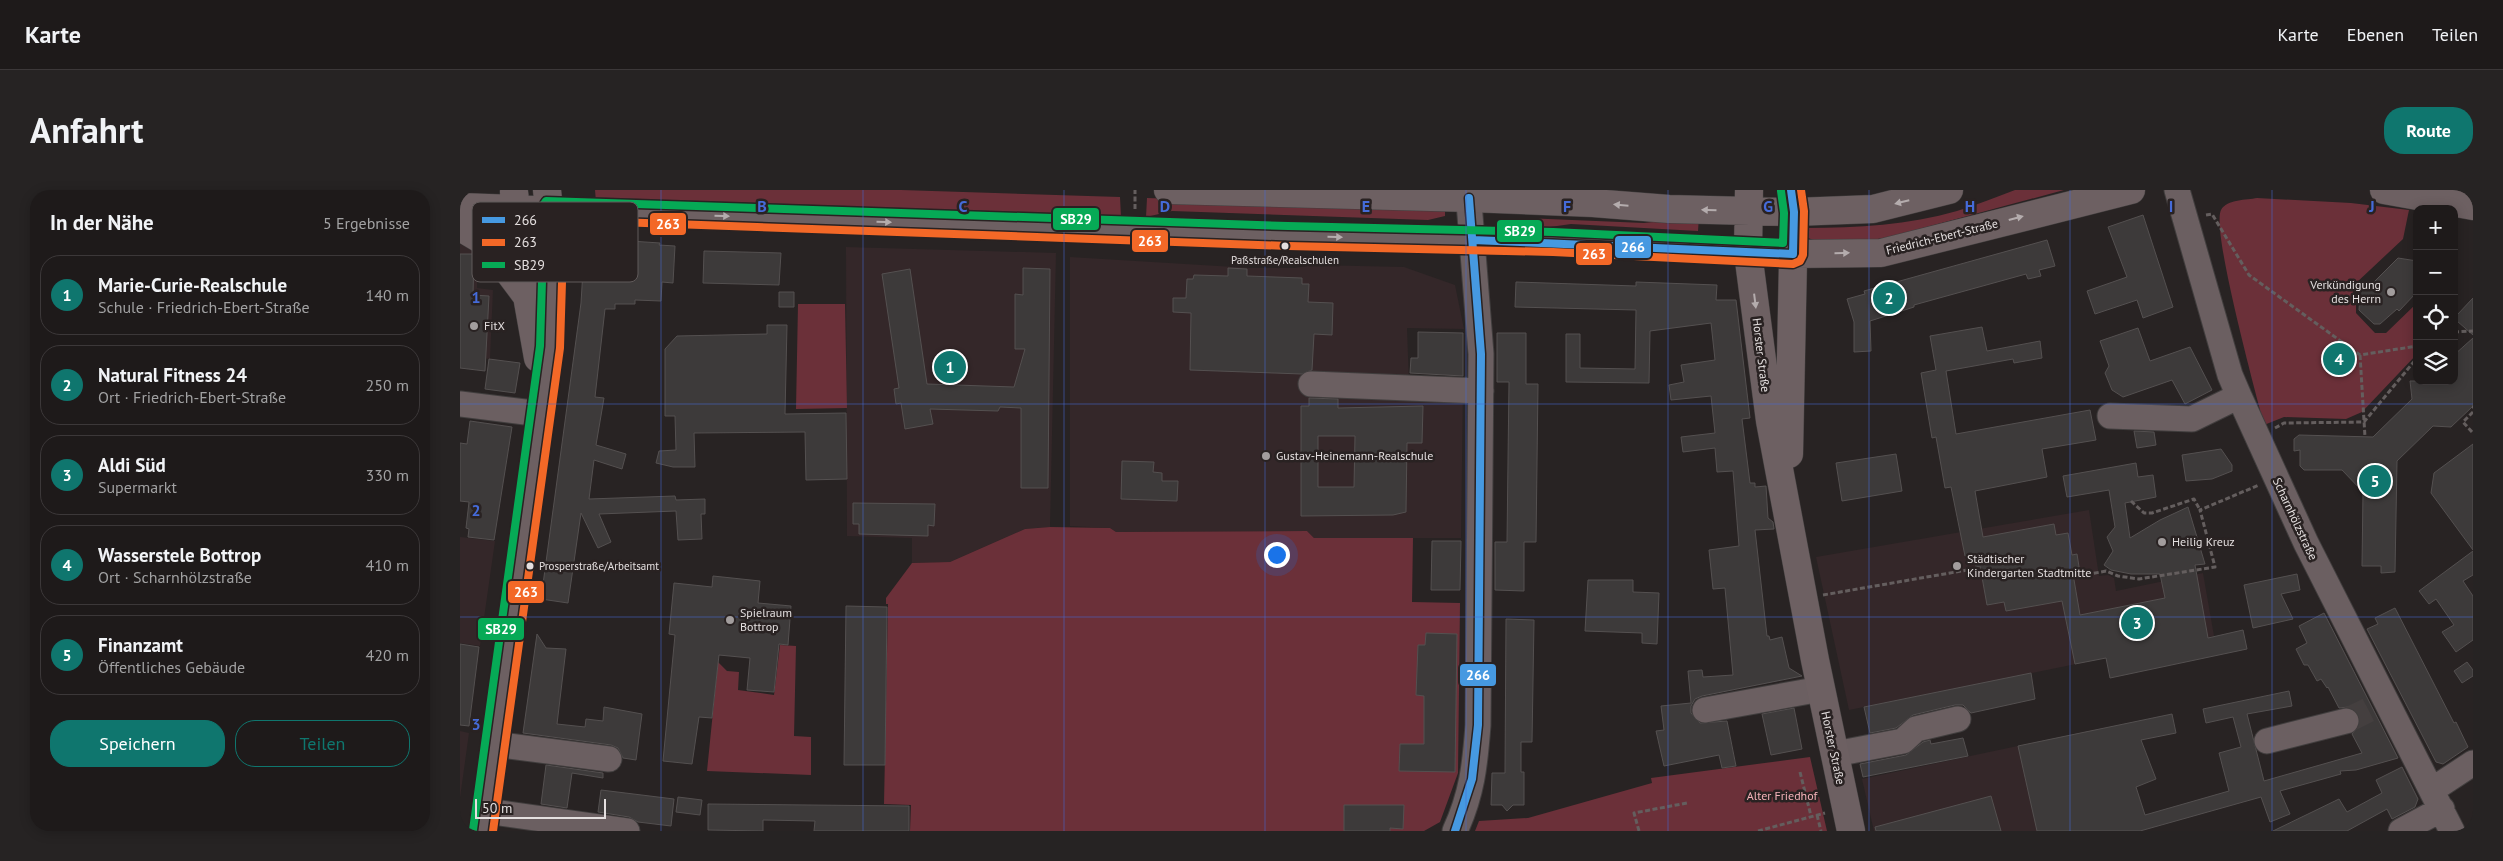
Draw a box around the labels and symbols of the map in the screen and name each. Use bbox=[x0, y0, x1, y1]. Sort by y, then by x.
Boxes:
text: B bbox=[757, 196, 767, 216]
text: C bbox=[959, 196, 968, 216]
text: D bbox=[1160, 196, 1170, 216]
text: E bbox=[1362, 196, 1370, 216]
text: F bbox=[1563, 196, 1571, 216]
text: G bbox=[1763, 196, 1773, 216]
text: H bbox=[1965, 196, 1975, 216]
text: I bbox=[2169, 196, 2173, 216]
text: J bbox=[2368, 196, 2375, 216]
one-way arrow bbox=[1894, 198, 1909, 206]
one-way arrow bbox=[1612, 201, 1628, 209]
legend bbox=[472, 202, 638, 282]
one-way arrow bbox=[1701, 206, 1717, 214]
line badge: SB29 bbox=[1052, 207, 1100, 231]
text: SB29 bbox=[1060, 210, 1092, 228]
text: 266 bbox=[514, 211, 537, 229]
line badge: 263 bbox=[649, 212, 687, 236]
one-way arrow bbox=[714, 213, 730, 221]
one-way arrow bbox=[2009, 214, 2024, 222]
text: 263 bbox=[656, 215, 680, 233]
street label: Friedrich-Ebert-Straße bbox=[1884, 215, 1999, 258]
one-way arrow bbox=[876, 218, 892, 226]
line badge: SB29 bbox=[1496, 219, 1543, 243]
text: SB29 bbox=[1504, 222, 1536, 240]
line badge: 263 bbox=[1131, 229, 1169, 253]
text: 263 bbox=[1138, 232, 1162, 250]
text: 263 bbox=[514, 233, 537, 251]
one-way arrow bbox=[1328, 233, 1344, 241]
line badge: 266 bbox=[1614, 235, 1652, 259]
text: 266 bbox=[1621, 238, 1645, 256]
marker: Paßstraße/Realschulen bbox=[1280, 241, 1290, 251]
line badge: 263 bbox=[1575, 242, 1613, 266]
text: 263 bbox=[1582, 245, 1606, 263]
one-way arrow bbox=[1834, 249, 1850, 257]
place label: Paßstraße/Realschulen bbox=[1231, 253, 1339, 267]
text: SB29 bbox=[514, 256, 545, 274]
place label: Verkündigung des Herrn bbox=[2309, 277, 2381, 306]
pin: 2 bbox=[1873, 279, 1905, 317]
marker: Verkündigung des Herrn bbox=[2385, 286, 2397, 298]
text: 1 bbox=[471, 287, 481, 307]
one-way arrow bbox=[1751, 294, 1759, 310]
street label: Horster Straße bbox=[1750, 317, 1773, 393]
place label: FitX bbox=[484, 318, 505, 333]
marker: FitX bbox=[468, 320, 480, 332]
pin: 4 bbox=[2323, 340, 2355, 378]
pin: 1 bbox=[934, 348, 966, 386]
place label: Gustav-Heinemann-Realschule bbox=[1276, 448, 1433, 463]
marker: Gustav-Heinemann-Realschule bbox=[1260, 450, 1272, 462]
pin: 5 bbox=[2359, 462, 2391, 500]
street label: Scharnhölzstraße bbox=[2270, 475, 2321, 562]
text: 2 bbox=[471, 500, 481, 520]
place label: Heilig Kreuz bbox=[2172, 534, 2235, 549]
marker: Heilig Kreuz bbox=[2156, 536, 2168, 548]
your location bbox=[1264, 542, 1290, 568]
place label: Städtischer Kindergarten Stadtmitte bbox=[1967, 551, 2091, 580]
place label: Prosperstraße/Arbeitsamt bbox=[539, 559, 659, 573]
marker: Städtischer Kindergarten Stadtmitte bbox=[1951, 560, 1963, 572]
marker: Prosperstraße/Arbeitsamt bbox=[525, 561, 535, 571]
line badge: 263 bbox=[507, 580, 545, 604]
text: 263 bbox=[514, 583, 538, 601]
pin: 3 bbox=[2121, 604, 2153, 642]
place label: Spielraum Bottrop bbox=[740, 605, 792, 634]
marker: Spielraum Bottrop bbox=[724, 614, 736, 626]
line badge: SB29 bbox=[477, 617, 525, 641]
text: SB29 bbox=[485, 620, 517, 638]
line badge: 266 bbox=[1459, 663, 1497, 687]
text: 266 bbox=[1466, 666, 1490, 684]
street label: Horster Straße bbox=[1818, 710, 1849, 786]
text: 3 bbox=[471, 714, 481, 734]
park label: Alter Friedhof bbox=[1747, 788, 1818, 803]
scale bar bbox=[475, 796, 606, 819]

